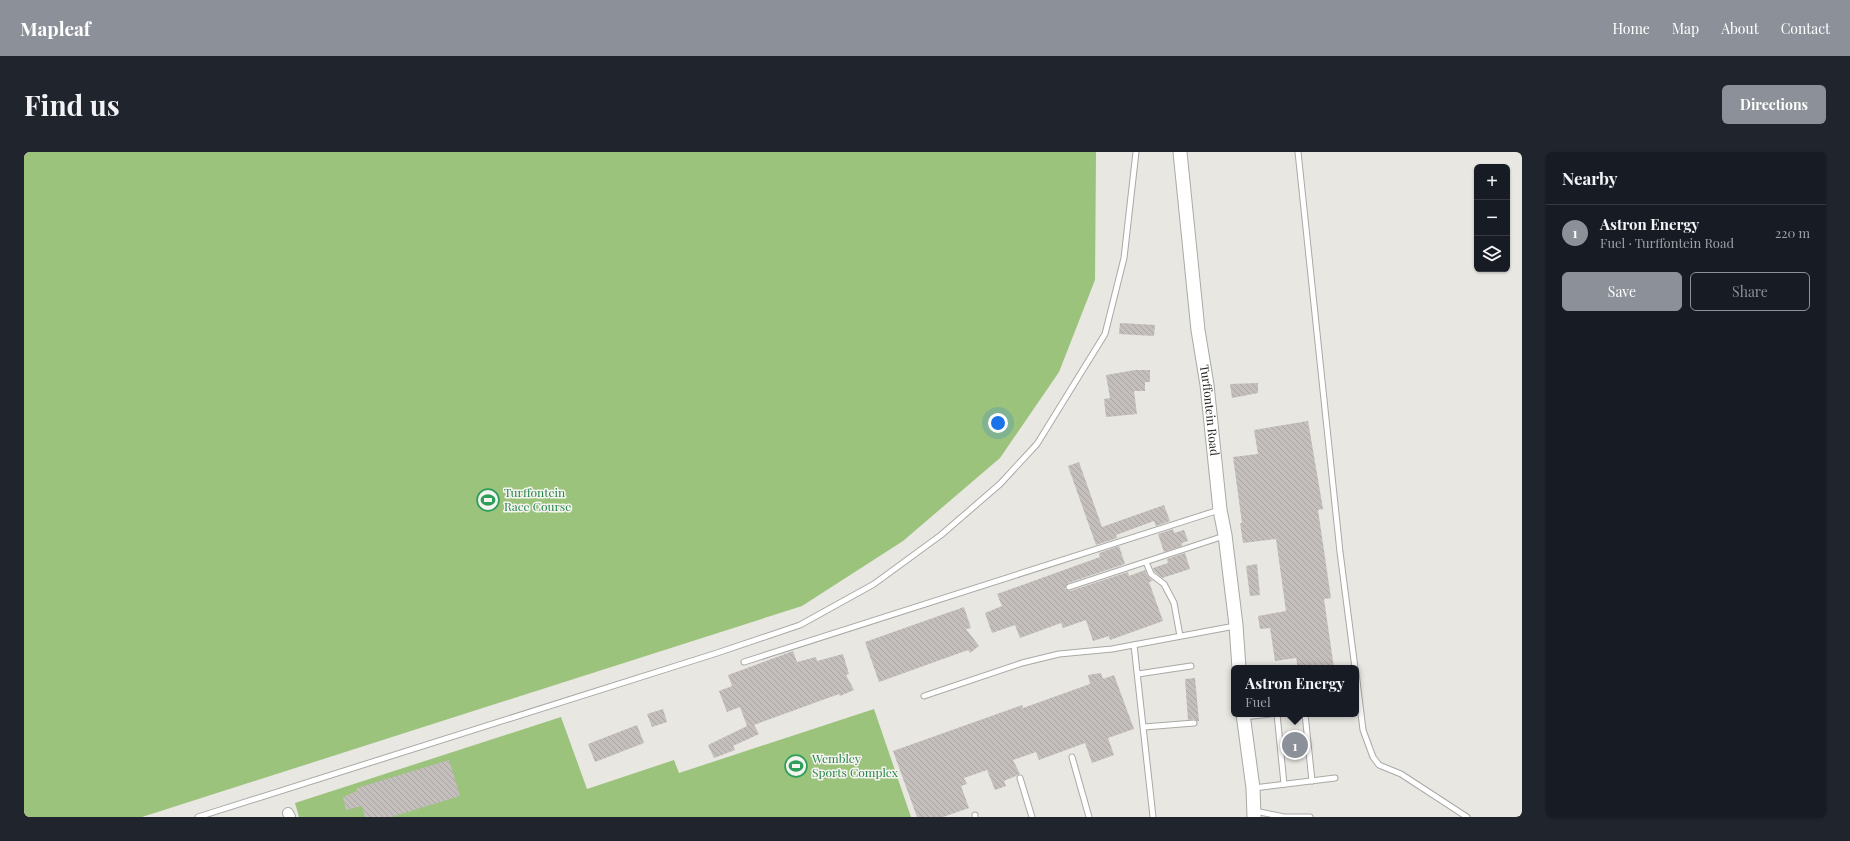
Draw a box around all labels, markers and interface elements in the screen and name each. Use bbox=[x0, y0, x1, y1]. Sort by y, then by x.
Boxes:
text: Mapleaf bbox=[20, 15, 91, 41]
text: Home bbox=[1612, 19, 1650, 38]
text: Map bbox=[1672, 19, 1699, 38]
text: About bbox=[1721, 19, 1759, 38]
text: Contact bbox=[1781, 19, 1830, 38]
button: Directions bbox=[1722, 85, 1826, 124]
text: Find us bbox=[24, 86, 120, 123]
map controls bbox=[1474, 164, 1510, 272]
button: + bbox=[1474, 164, 1510, 200]
text: Nearby bbox=[1562, 167, 1617, 189]
button: − bbox=[1474, 200, 1510, 236]
text: Astron Energy bbox=[1600, 214, 1699, 234]
text: 1 bbox=[1573, 224, 1577, 241]
text: 220 m bbox=[1775, 224, 1810, 241]
text: Fuel · Turffontein Road bbox=[1600, 234, 1734, 251]
button: layers bbox=[1474, 236, 1510, 272]
button: Save bbox=[1562, 272, 1682, 311]
button: Share bbox=[1690, 272, 1810, 311]
street label: Turffontein Road bbox=[1197, 363, 1223, 457]
your location bbox=[988, 413, 1008, 433]
place label: Turffontein Race Course bbox=[504, 484, 571, 514]
sports icon: Turffontein Race Course bbox=[475, 487, 501, 513]
popup bbox=[1231, 665, 1359, 717]
text: Astron Energy bbox=[1245, 673, 1345, 693]
text: Fuel bbox=[1245, 693, 1271, 710]
pin: 1 bbox=[1282, 730, 1308, 760]
place label: Wembley Sports Complex bbox=[811, 750, 899, 780]
sports icon: Wembley Sports Complex bbox=[783, 753, 809, 779]

